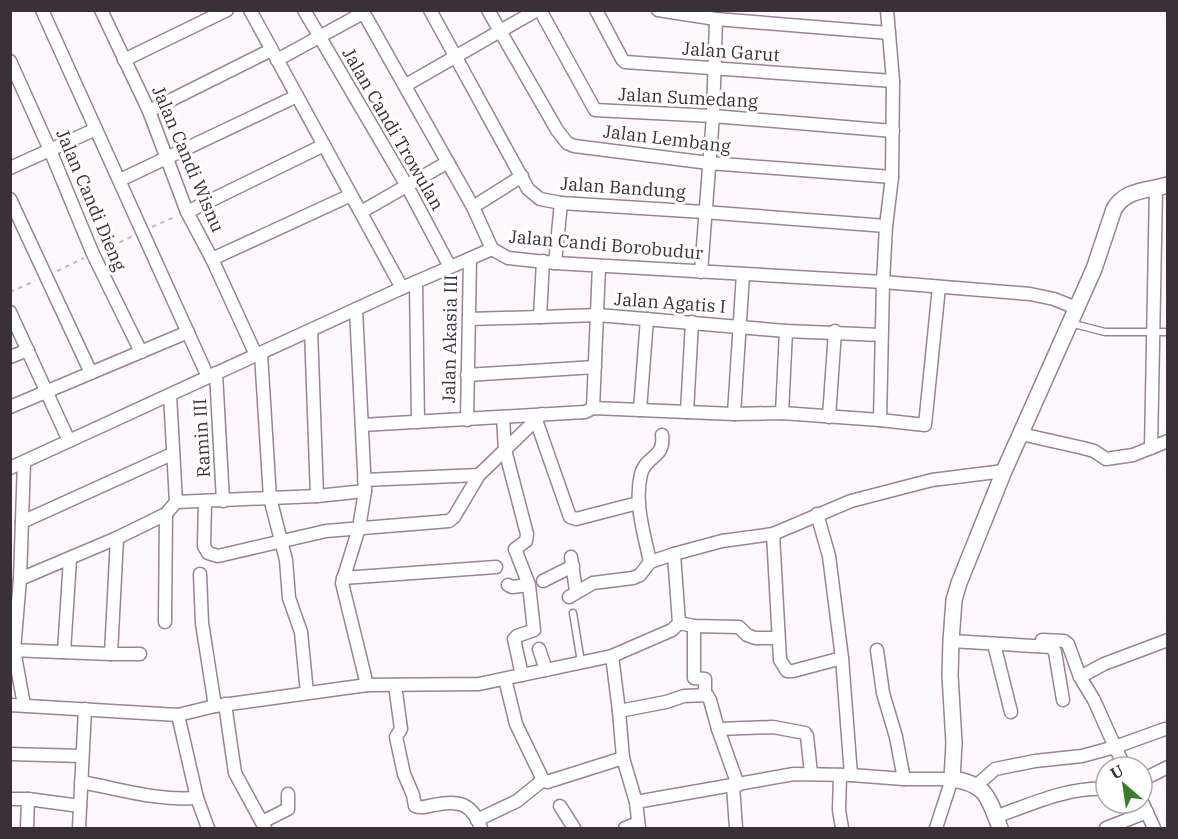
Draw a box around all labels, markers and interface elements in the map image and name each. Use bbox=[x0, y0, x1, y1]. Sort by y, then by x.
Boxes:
street label: Jalan Garut bbox=[682, 37, 781, 66]
street label: Jalan Candi Trowulan bbox=[338, 43, 449, 214]
street label: Jalan Candi Wisnu bbox=[147, 82, 230, 235]
street label: Jalan Sumedang bbox=[618, 82, 759, 113]
street label: Jalan Lembang bbox=[602, 119, 732, 158]
street label: Jalan Candi Dieng bbox=[51, 125, 132, 274]
street label: Jalan Bandung bbox=[560, 172, 687, 203]
street label: Jalan Candi Borobudur bbox=[508, 225, 704, 264]
street label: Jalan Akasia III bbox=[437, 275, 462, 403]
street label: Jalan Agatis I bbox=[613, 287, 727, 318]
street label: Ramin III bbox=[188, 398, 215, 478]
north arrow bbox=[1094, 755, 1154, 815]
text: U bbox=[1106, 760, 1127, 784]

